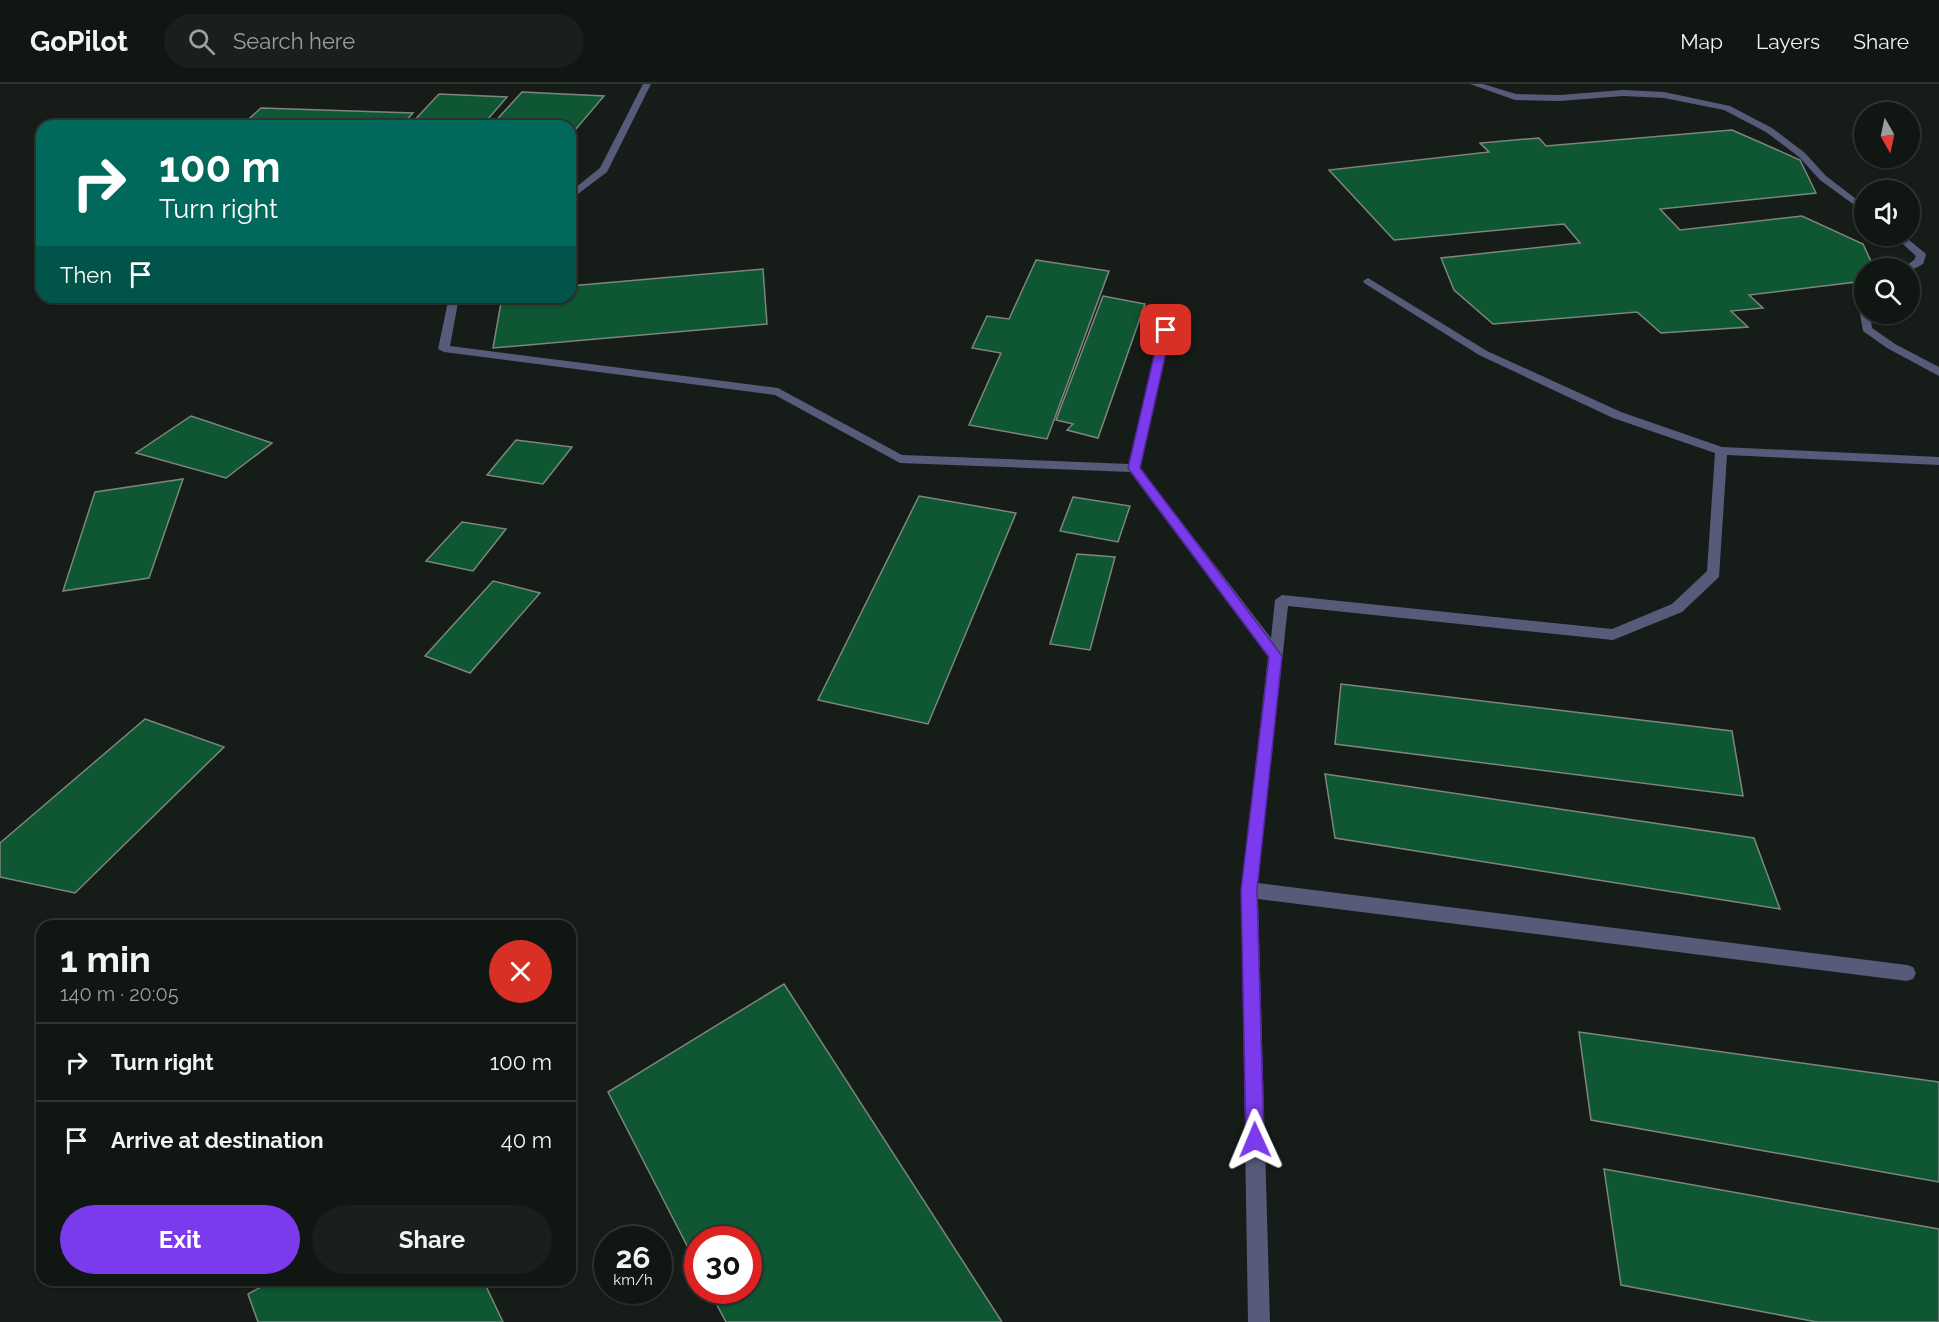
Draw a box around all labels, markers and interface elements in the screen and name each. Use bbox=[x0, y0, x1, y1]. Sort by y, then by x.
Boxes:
search box bbox=[164, 14, 584, 68]
text: GoPilot bbox=[30, 25, 128, 58]
icon: search bbox=[185, 25, 218, 58]
text: Search here bbox=[233, 28, 355, 54]
text: Map bbox=[1680, 29, 1723, 54]
text: Layers bbox=[1756, 29, 1820, 54]
text: Share bbox=[1853, 29, 1909, 54]
north arrow bbox=[1854, 102, 1920, 168]
map controls bbox=[1854, 102, 1920, 324]
text: 100 m bbox=[159, 143, 281, 192]
icon: right bbox=[60, 144, 138, 222]
button: sound bbox=[1854, 180, 1920, 246]
text: Turn right bbox=[159, 193, 278, 224]
icon: arrive bbox=[124, 258, 157, 291]
button: search bbox=[1854, 258, 1920, 324]
text: Then bbox=[60, 262, 112, 288]
pin bbox=[1140, 304, 1191, 355]
icon: arrive bbox=[1149, 313, 1182, 346]
text: 1 min bbox=[60, 938, 151, 980]
button: close bbox=[489, 940, 552, 1003]
text: 140 m · 20:05 bbox=[60, 982, 179, 1006]
icon: right bbox=[60, 1046, 93, 1079]
text: Turn right bbox=[111, 1049, 214, 1075]
text: 100 m bbox=[490, 1049, 552, 1075]
position arrow bbox=[1223, 1108, 1287, 1172]
icon: arrive bbox=[60, 1124, 93, 1157]
text: Arrive at destination bbox=[111, 1127, 324, 1153]
text: 40 m bbox=[501, 1127, 552, 1153]
button: Exit bbox=[60, 1205, 300, 1274]
button: Share bbox=[312, 1205, 552, 1274]
speed limit sign: 30 bbox=[684, 1226, 762, 1304]
text: 26 bbox=[615, 1240, 651, 1275]
text: km/h bbox=[613, 1271, 653, 1289]

